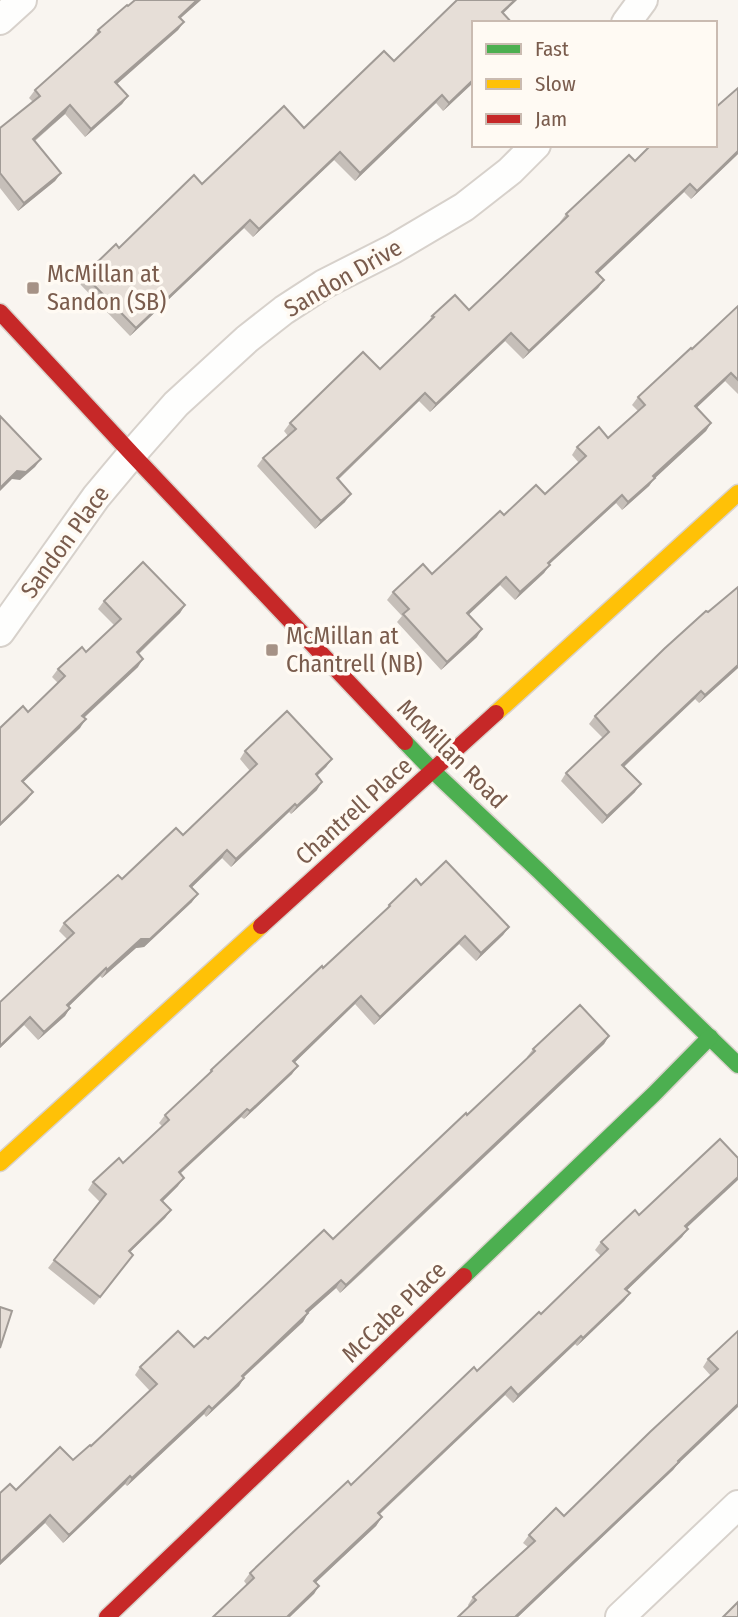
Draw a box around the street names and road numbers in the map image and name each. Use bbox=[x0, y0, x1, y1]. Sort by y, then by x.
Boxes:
street label: Sandon Drive bbox=[279, 233, 407, 323]
street label: Sandon Place bbox=[15, 480, 115, 604]
street label: McMillan Road bbox=[392, 694, 512, 814]
street label: Chantrell Place bbox=[290, 752, 418, 870]
street label: McCabe Place bbox=[336, 1256, 452, 1368]

